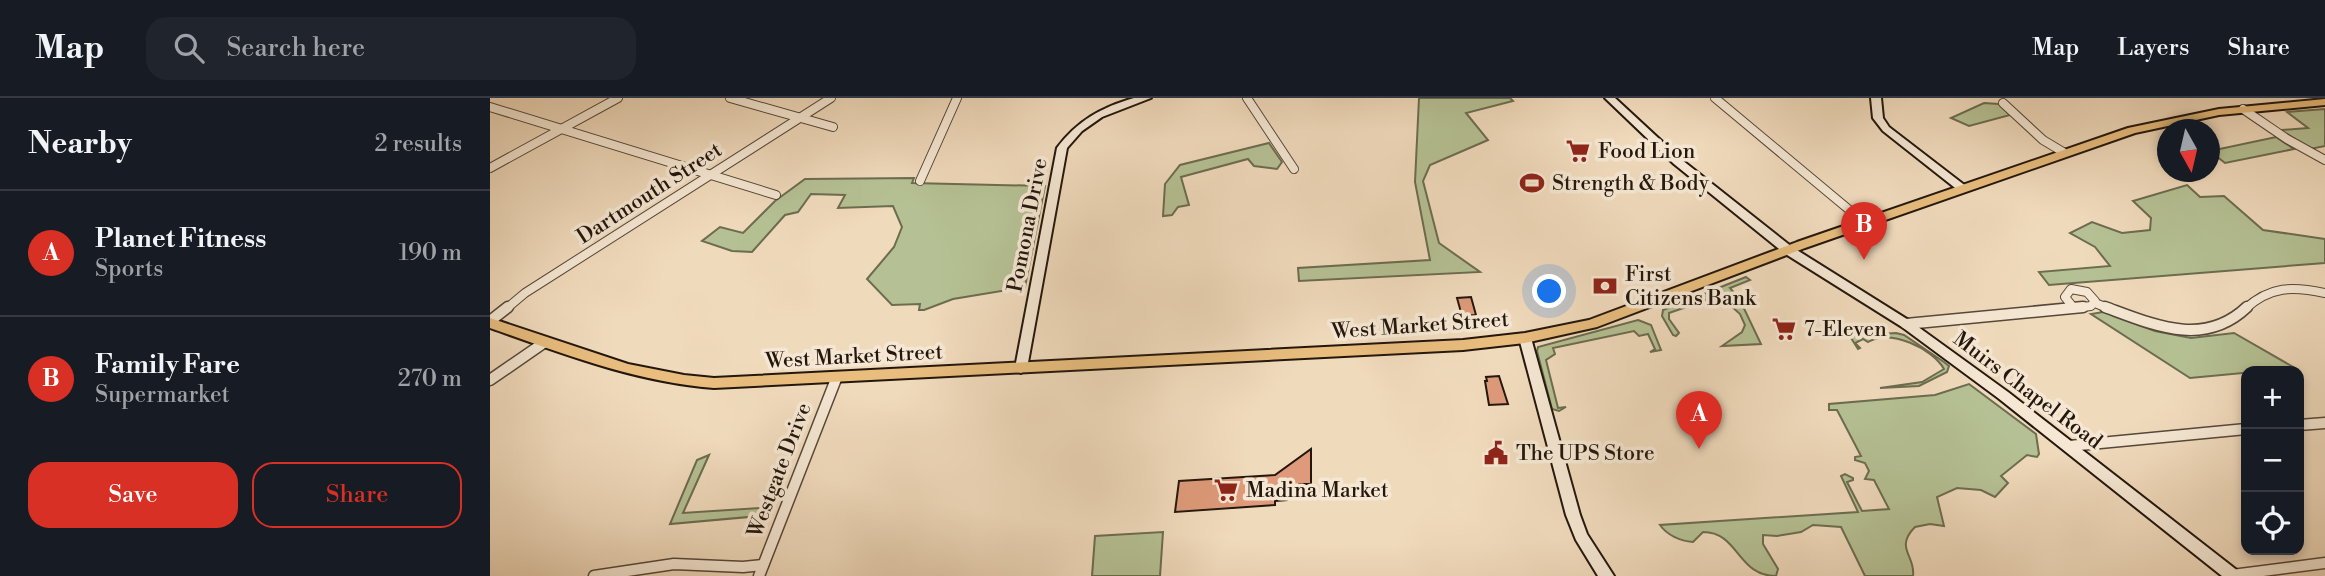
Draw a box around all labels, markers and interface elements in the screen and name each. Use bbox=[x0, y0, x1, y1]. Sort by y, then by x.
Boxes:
search box bbox=[146, 17, 636, 80]
text: Map bbox=[35, 28, 104, 69]
icon: search bbox=[170, 29, 208, 67]
text: Search here bbox=[226, 32, 365, 64]
text: Map bbox=[2032, 33, 2079, 63]
text: Layers bbox=[2117, 33, 2189, 63]
text: Share bbox=[2227, 33, 2290, 63]
north arrow bbox=[2157, 119, 2220, 182]
text: Nearby bbox=[28, 125, 132, 163]
text: 2 results bbox=[375, 130, 462, 158]
street label: Dartmouth Street bbox=[572, 137, 727, 250]
supermarket icon: Food Lion bbox=[1564, 137, 1592, 165]
place label: Food Lion bbox=[1598, 139, 1696, 165]
street label: Pomona Drive bbox=[1002, 156, 1054, 294]
sports icon: Strength & Body bbox=[1518, 169, 1546, 197]
place label: Strength & Body bbox=[1552, 171, 1710, 197]
pin: B bbox=[1841, 202, 1887, 260]
text: Planet Fitness bbox=[95, 223, 266, 255]
text: A bbox=[43, 239, 59, 267]
text: 190 m bbox=[399, 239, 462, 267]
text: Sports bbox=[95, 255, 163, 283]
place label: First Citizens Bank bbox=[1625, 262, 1757, 312]
bank icon: First Citizens Bank bbox=[1591, 272, 1619, 300]
your location bbox=[1532, 274, 1566, 308]
street label: West Market Street bbox=[1330, 307, 1510, 345]
supermarket icon: 7-Eleven bbox=[1770, 315, 1798, 343]
place label: 7-Eleven bbox=[1804, 317, 1887, 343]
street label: Muirs Chapel Road bbox=[1948, 326, 2107, 455]
street label: West Market Street bbox=[764, 339, 944, 375]
text: Family Fare bbox=[95, 349, 240, 381]
text: B bbox=[42, 365, 60, 393]
text: 270 m bbox=[398, 365, 462, 393]
map controls bbox=[2241, 366, 2304, 555]
button: + bbox=[2241, 366, 2304, 429]
text: Supermarket bbox=[95, 381, 230, 409]
pin: A bbox=[1676, 391, 1722, 449]
street label: Westgate Drive bbox=[742, 399, 818, 542]
button: − bbox=[2241, 429, 2304, 492]
public building icon: The UPS Store bbox=[1482, 439, 1510, 467]
place label: The UPS Store bbox=[1516, 441, 1655, 467]
button: Save bbox=[28, 462, 238, 528]
button: Share bbox=[252, 462, 462, 528]
supermarket icon: Madina Market bbox=[1212, 476, 1240, 504]
place label: Madina Market bbox=[1246, 478, 1389, 504]
button: locate bbox=[2241, 492, 2304, 555]

